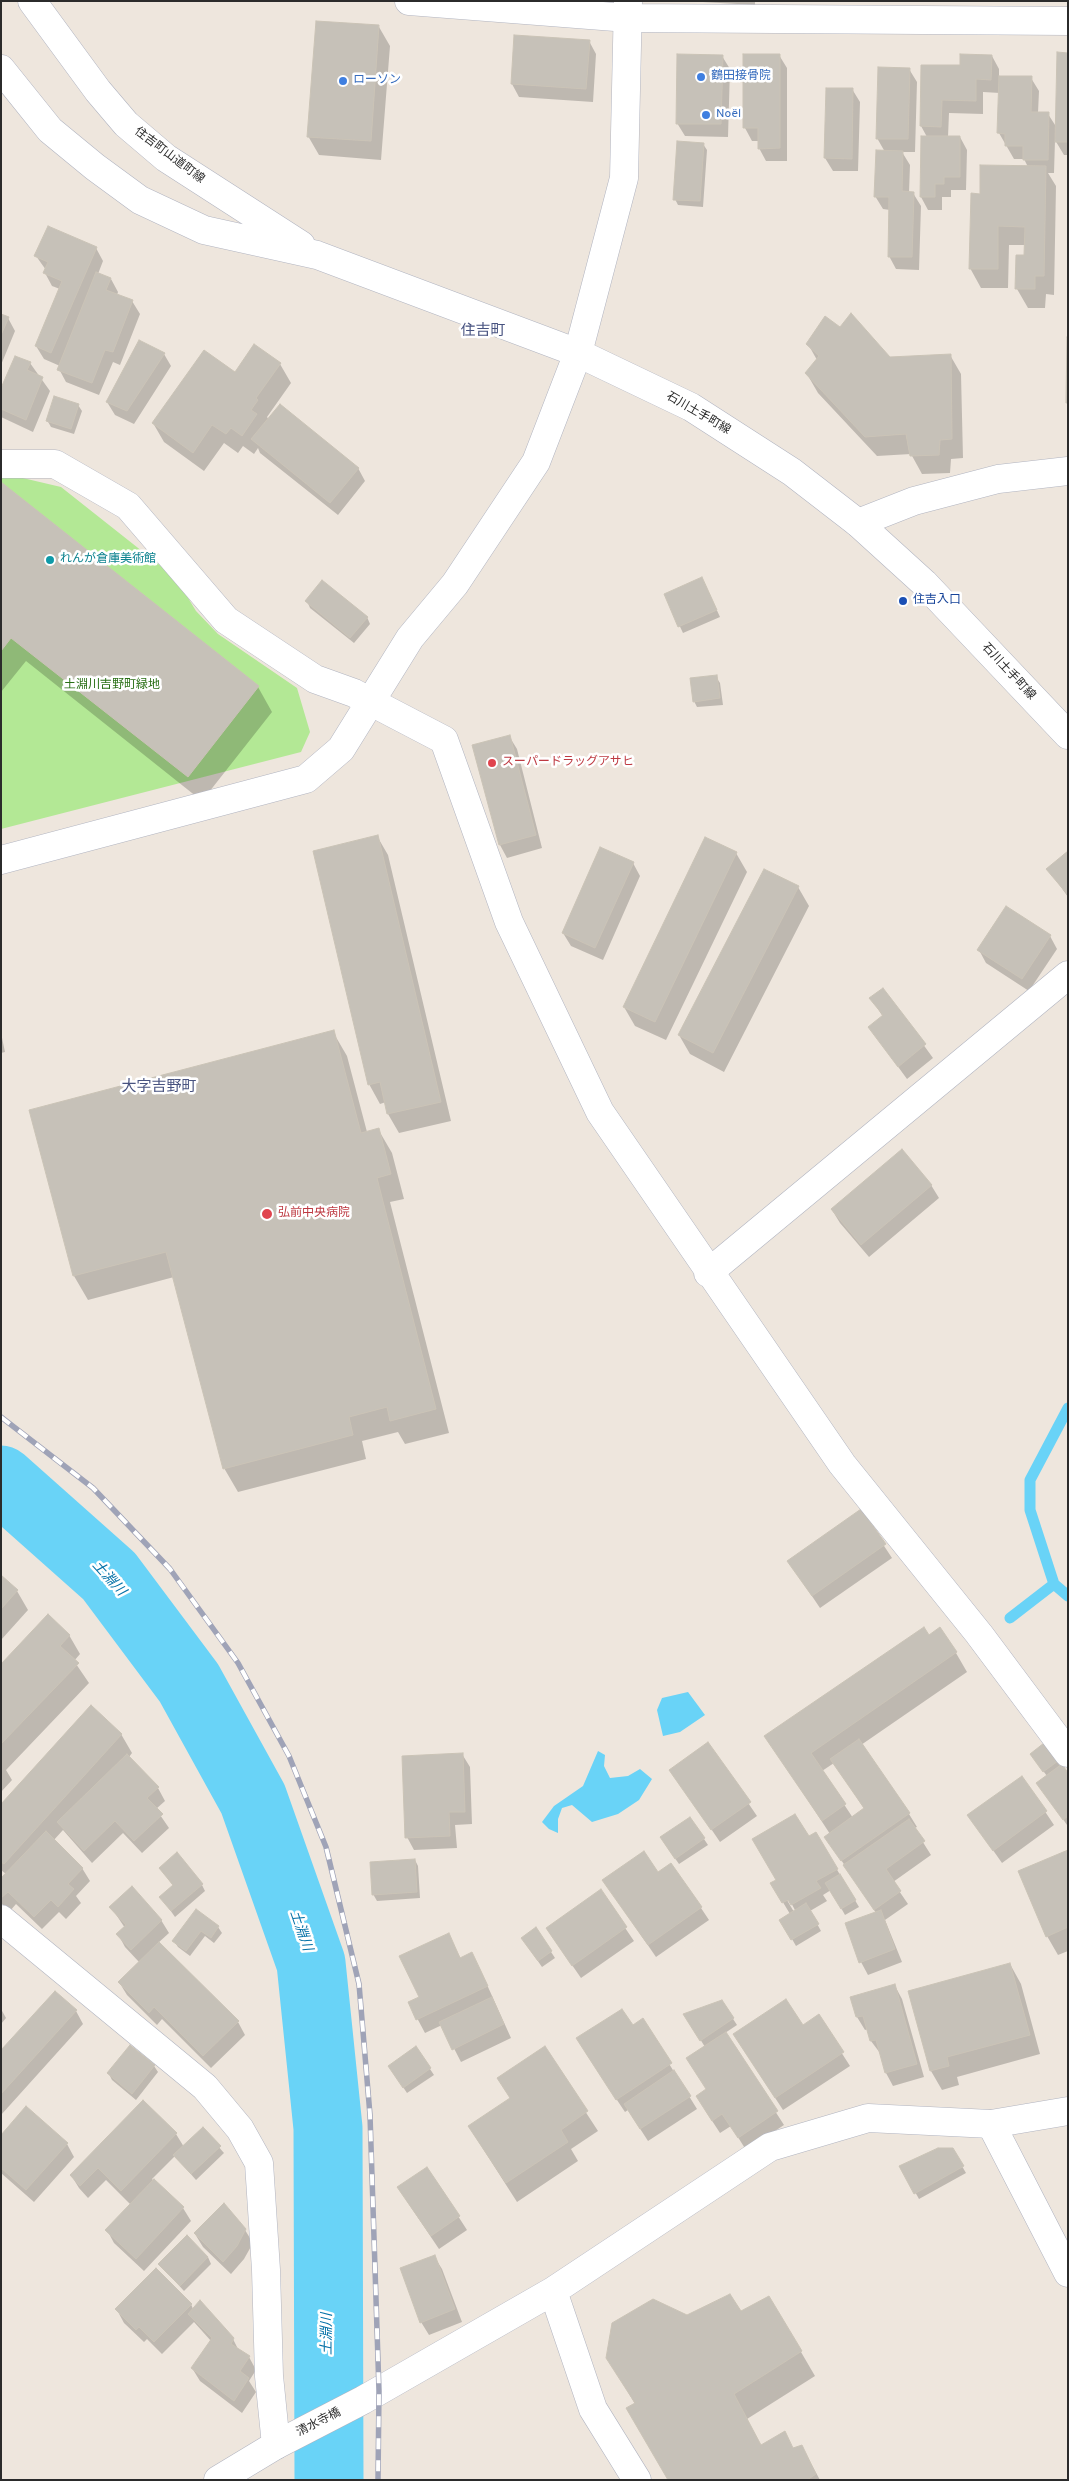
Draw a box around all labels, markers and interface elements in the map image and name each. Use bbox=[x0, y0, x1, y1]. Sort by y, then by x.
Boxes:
place label: 鶴田接骨院 bbox=[711, 70, 771, 84]
marker: 鶴田接骨院 bbox=[695, 71, 707, 83]
place label: ローソン bbox=[353, 74, 401, 88]
marker: ローソン bbox=[337, 75, 349, 87]
place label: Noël bbox=[716, 108, 741, 122]
marker: Noël bbox=[700, 109, 712, 121]
street label: 住吉町山道町線 bbox=[131, 125, 207, 187]
district label: 住吉町 bbox=[461, 323, 505, 341]
street label: 石川土手町線 bbox=[663, 390, 733, 438]
place label: れんが倉庫美術館 bbox=[60, 553, 156, 567]
marker: れんが倉庫美術館 bbox=[44, 554, 56, 566]
place label: 住吉入口 bbox=[913, 594, 961, 608]
marker: 住吉入口 bbox=[897, 595, 909, 607]
street label: 石川土手町線 bbox=[978, 641, 1038, 703]
park label: 土淵川吉野町緑地 bbox=[64, 679, 160, 693]
place label: スーパードラッグアサヒ bbox=[502, 756, 634, 770]
marker: スーパードラッグアサヒ bbox=[486, 757, 498, 769]
district label: 大字吉野町 bbox=[122, 1079, 196, 1097]
marker: 弘前中央病院 bbox=[260, 1207, 274, 1221]
place label: 弘前中央病院 bbox=[278, 1207, 350, 1221]
water label: 土淵川 bbox=[88, 1558, 128, 1600]
water label: 土淵川 bbox=[285, 1908, 315, 1954]
water label: 土淵川 bbox=[320, 2313, 336, 2355]
street label: 清水寺橋 bbox=[294, 2406, 344, 2440]

